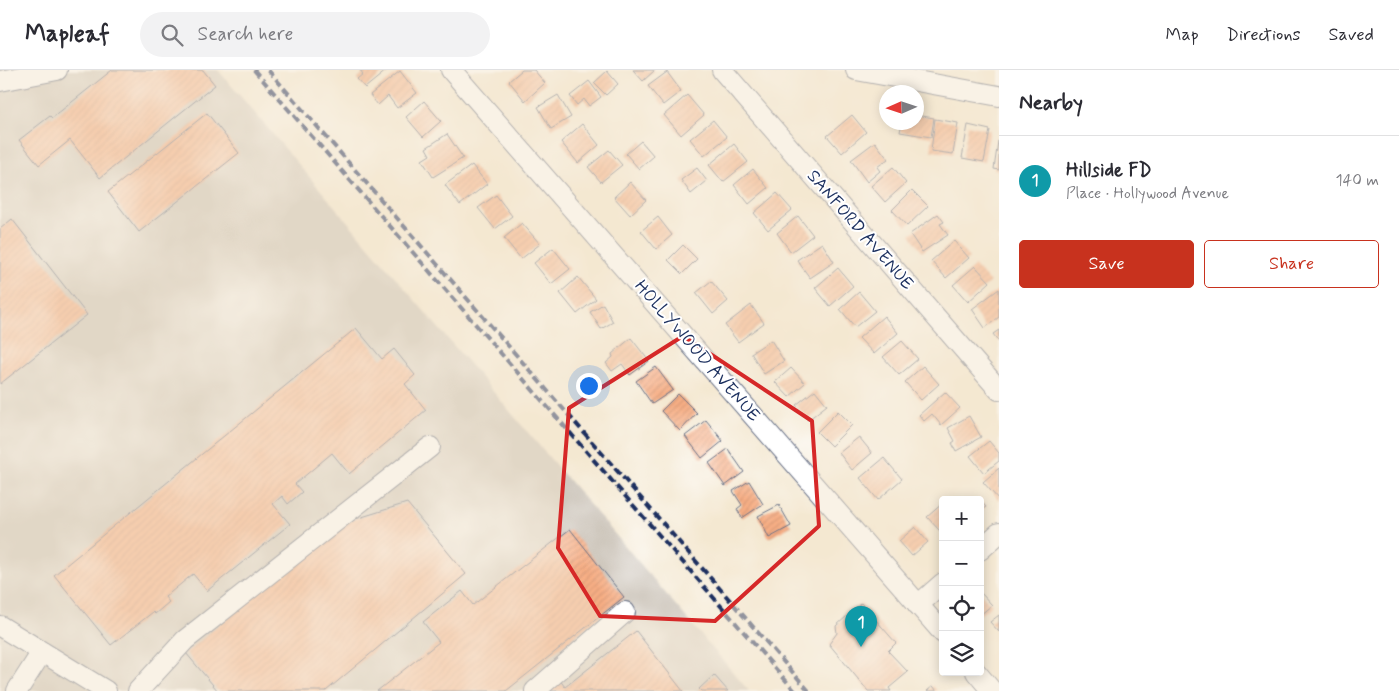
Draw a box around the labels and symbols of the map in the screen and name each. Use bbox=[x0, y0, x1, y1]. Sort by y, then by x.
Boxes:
north arrow bbox=[879, 85, 924, 130]
street label: SANFORD AVENUE bbox=[801, 165, 919, 295]
street label: HOLLYWOOD AVENUE bbox=[629, 275, 765, 427]
your location bbox=[576, 373, 602, 399]
pin: 1 bbox=[845, 606, 877, 647]

